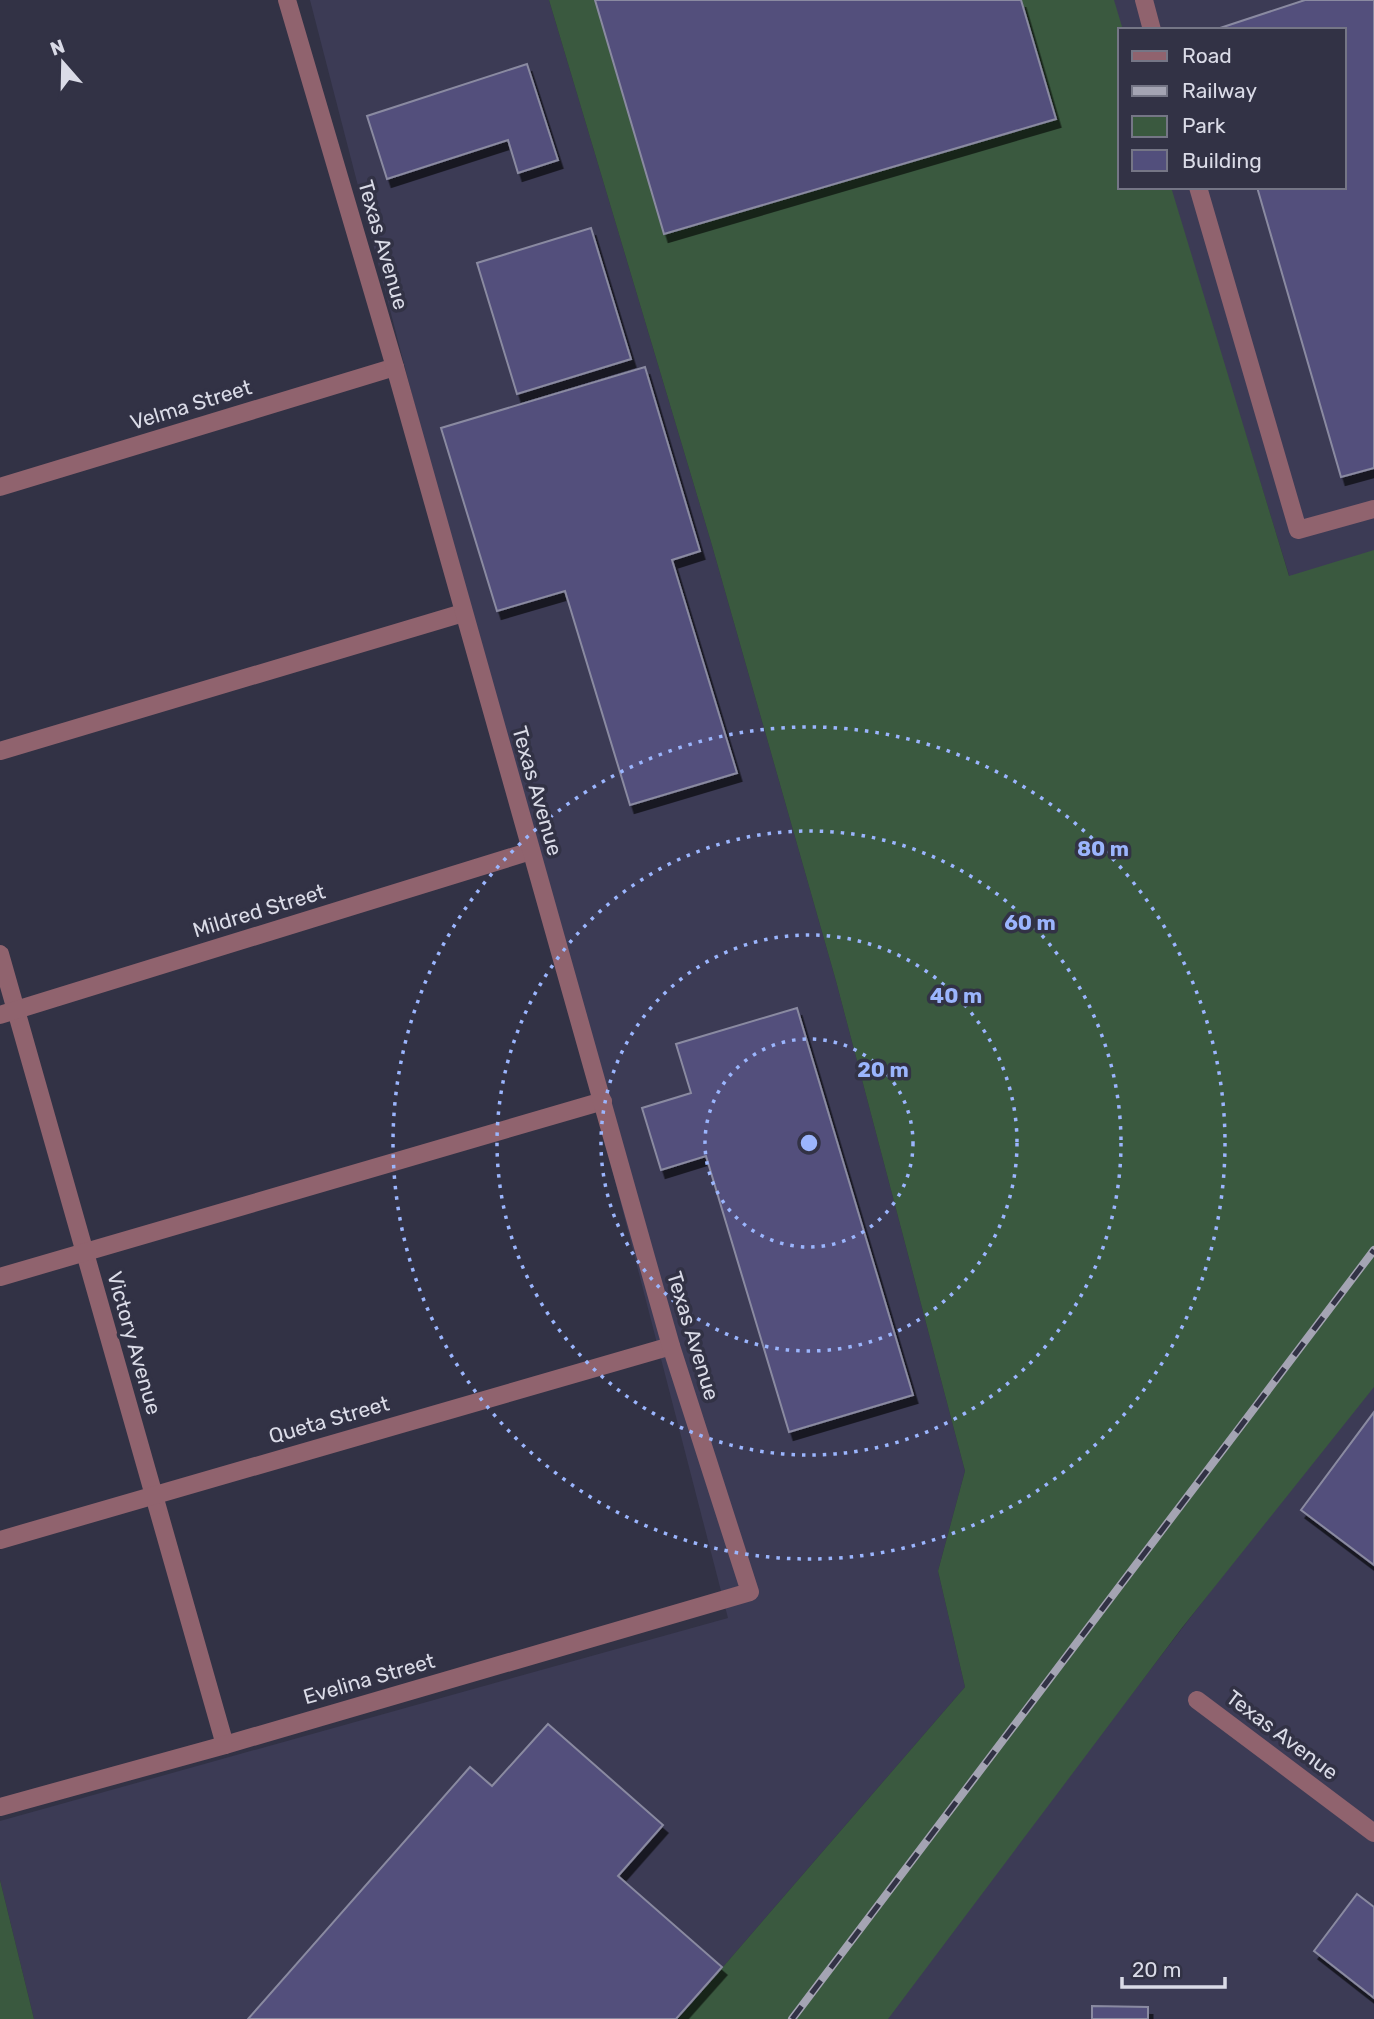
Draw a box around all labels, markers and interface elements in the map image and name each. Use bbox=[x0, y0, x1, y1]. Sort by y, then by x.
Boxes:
north arrow bbox=[28, 28, 98, 98]
legend bbox=[1118, 28, 1346, 189]
text: N bbox=[47, 34, 68, 61]
text: Road bbox=[1182, 43, 1232, 68]
text: Railway bbox=[1182, 78, 1257, 103]
text: Park bbox=[1182, 113, 1226, 138]
text: Building bbox=[1182, 148, 1262, 173]
street label: Texas Avenue bbox=[353, 177, 414, 312]
street label: Velma Street bbox=[127, 374, 255, 435]
street label: Texas Avenue bbox=[507, 723, 568, 858]
text: 80 m bbox=[1077, 836, 1129, 861]
street label: Mildred Street bbox=[190, 879, 328, 943]
text: 60 m bbox=[1004, 910, 1056, 935]
text: 40 m bbox=[930, 983, 982, 1008]
text: 20 m bbox=[857, 1057, 909, 1082]
centre of rings bbox=[797, 1131, 821, 1155]
street label: Victory Avenue bbox=[102, 1268, 167, 1417]
street label: Texas Avenue bbox=[662, 1268, 725, 1403]
street label: Queta Street bbox=[266, 1390, 392, 1449]
street label: Evelina Street bbox=[300, 1648, 438, 1709]
street label: Texas Avenue bbox=[1222, 1684, 1343, 1785]
scale bar bbox=[1122, 1946, 1225, 1990]
text: 20 m bbox=[1132, 1957, 1181, 1982]

